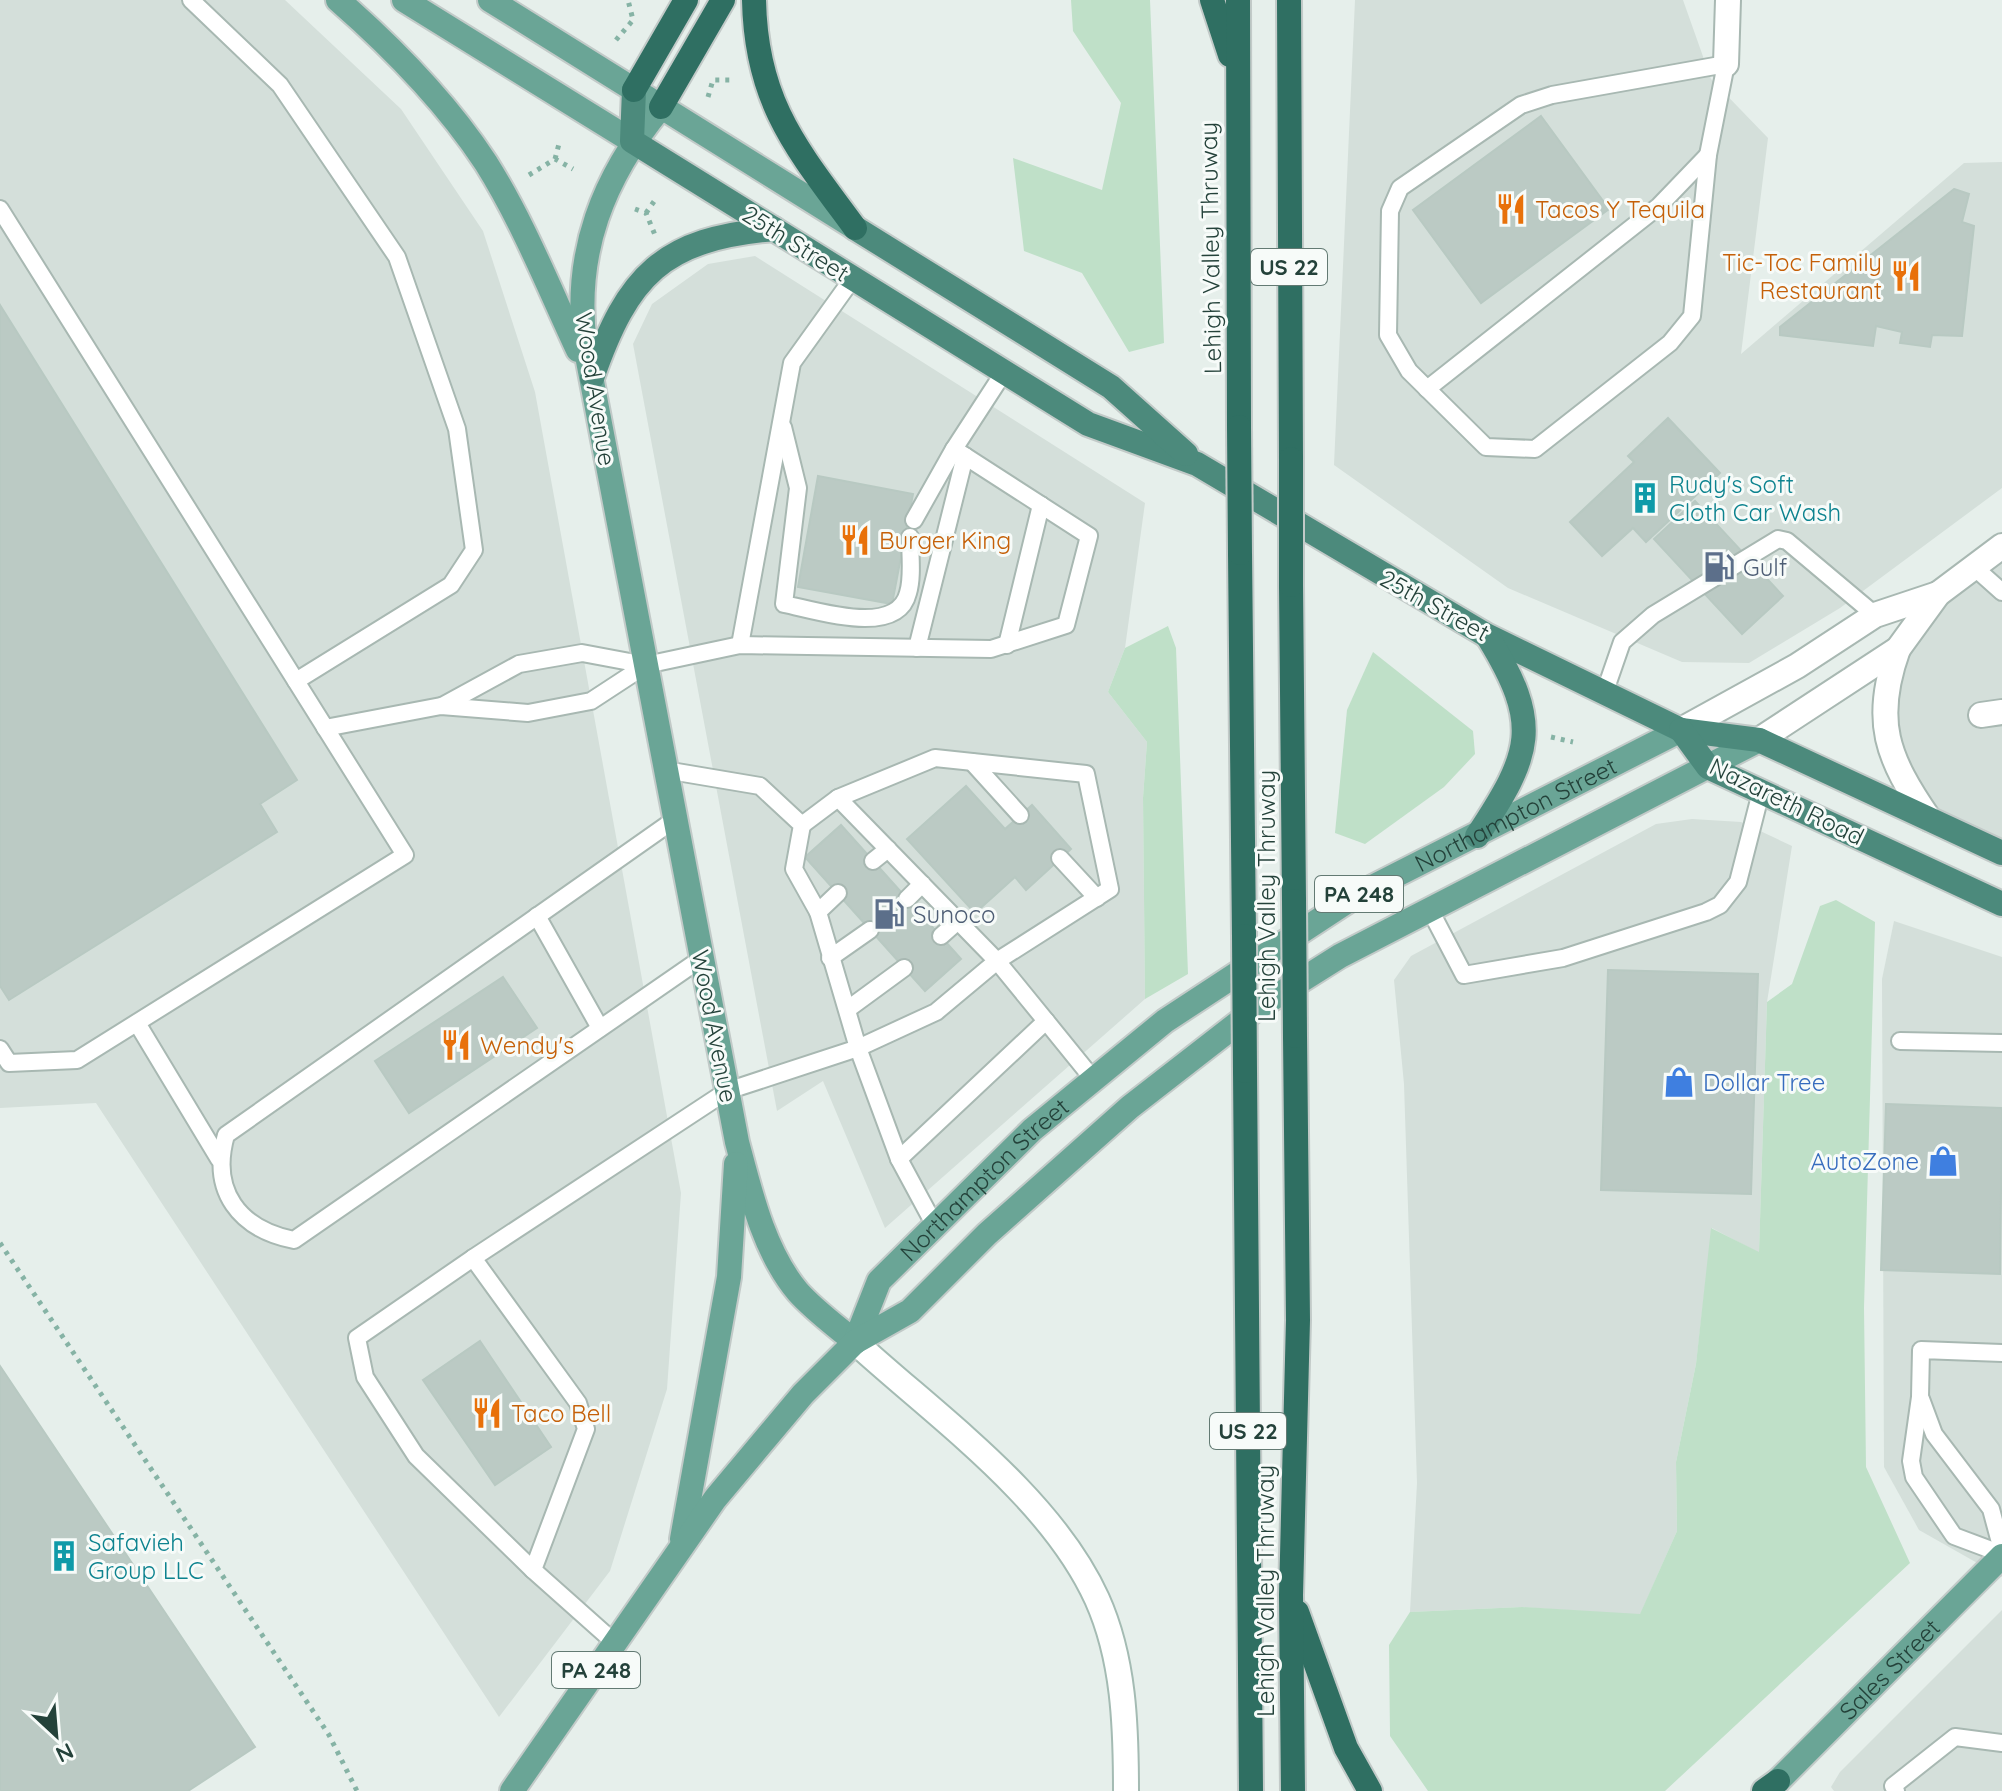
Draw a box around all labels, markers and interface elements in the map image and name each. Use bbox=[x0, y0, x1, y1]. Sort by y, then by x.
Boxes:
street label: Lehigh Valley Thruway bbox=[1193, 122, 1227, 374]
restaurant icon: Tacos Y Tequila bbox=[1494, 192, 1528, 226]
place label: Tacos Y Tequila bbox=[1535, 194, 1705, 224]
street label: 25th Street bbox=[737, 198, 855, 288]
place label: Tic-Toc Family Restaurant bbox=[1722, 247, 1882, 305]
road number: US 22 bbox=[1251, 249, 1327, 285]
restaurant icon: Tic-Toc Family Restaurant bbox=[1889, 259, 1923, 293]
street label: Wood Avenue bbox=[569, 310, 623, 468]
place label: Rudy's Soft Cloth Car Wash bbox=[1669, 469, 1841, 527]
building icon: Rudy's Soft Cloth Car Wash bbox=[1628, 481, 1662, 515]
restaurant icon: Burger King bbox=[838, 523, 872, 557]
place label: Burger King bbox=[879, 525, 1011, 555]
fuel station icon: Gulf bbox=[1702, 550, 1736, 584]
place label: Gulf bbox=[1743, 552, 1788, 582]
street label: 25th Street bbox=[1375, 563, 1495, 647]
street label: Northampton Street bbox=[1410, 750, 1621, 878]
street label: Nazareth Road bbox=[1705, 751, 1869, 851]
street label: Lehigh Valley Thruway bbox=[1251, 770, 1281, 1022]
road number: PA 248 bbox=[1315, 876, 1403, 912]
fuel station icon: Sunoco bbox=[872, 897, 906, 931]
place label: Sunoco bbox=[913, 899, 995, 929]
street label: Wood Avenue bbox=[685, 947, 745, 1105]
restaurant icon: Wendy's bbox=[439, 1028, 473, 1062]
place label: Wendy's bbox=[480, 1030, 574, 1060]
shop icon: Dollar Tree bbox=[1662, 1065, 1696, 1099]
place label: Dollar Tree bbox=[1703, 1067, 1825, 1097]
street label: Northampton Street bbox=[893, 1091, 1075, 1267]
shop icon: AutoZone bbox=[1926, 1144, 1960, 1178]
place label: AutoZone bbox=[1811, 1146, 1919, 1176]
restaurant icon: Taco Bell bbox=[470, 1396, 504, 1430]
place label: Taco Bell bbox=[511, 1398, 611, 1428]
road number: US 22 bbox=[1210, 1413, 1286, 1449]
street label: Lehigh Valley Thruway bbox=[1250, 1465, 1280, 1717]
place label: Safavieh Group LLC bbox=[88, 1527, 204, 1585]
building icon: Safavieh Group LLC bbox=[47, 1539, 81, 1573]
street label: Sales Street bbox=[1833, 1612, 1946, 1726]
road number: PA 248 bbox=[552, 1652, 640, 1688]
north arrow bbox=[16, 1695, 96, 1775]
text: N bbox=[51, 1737, 78, 1769]

